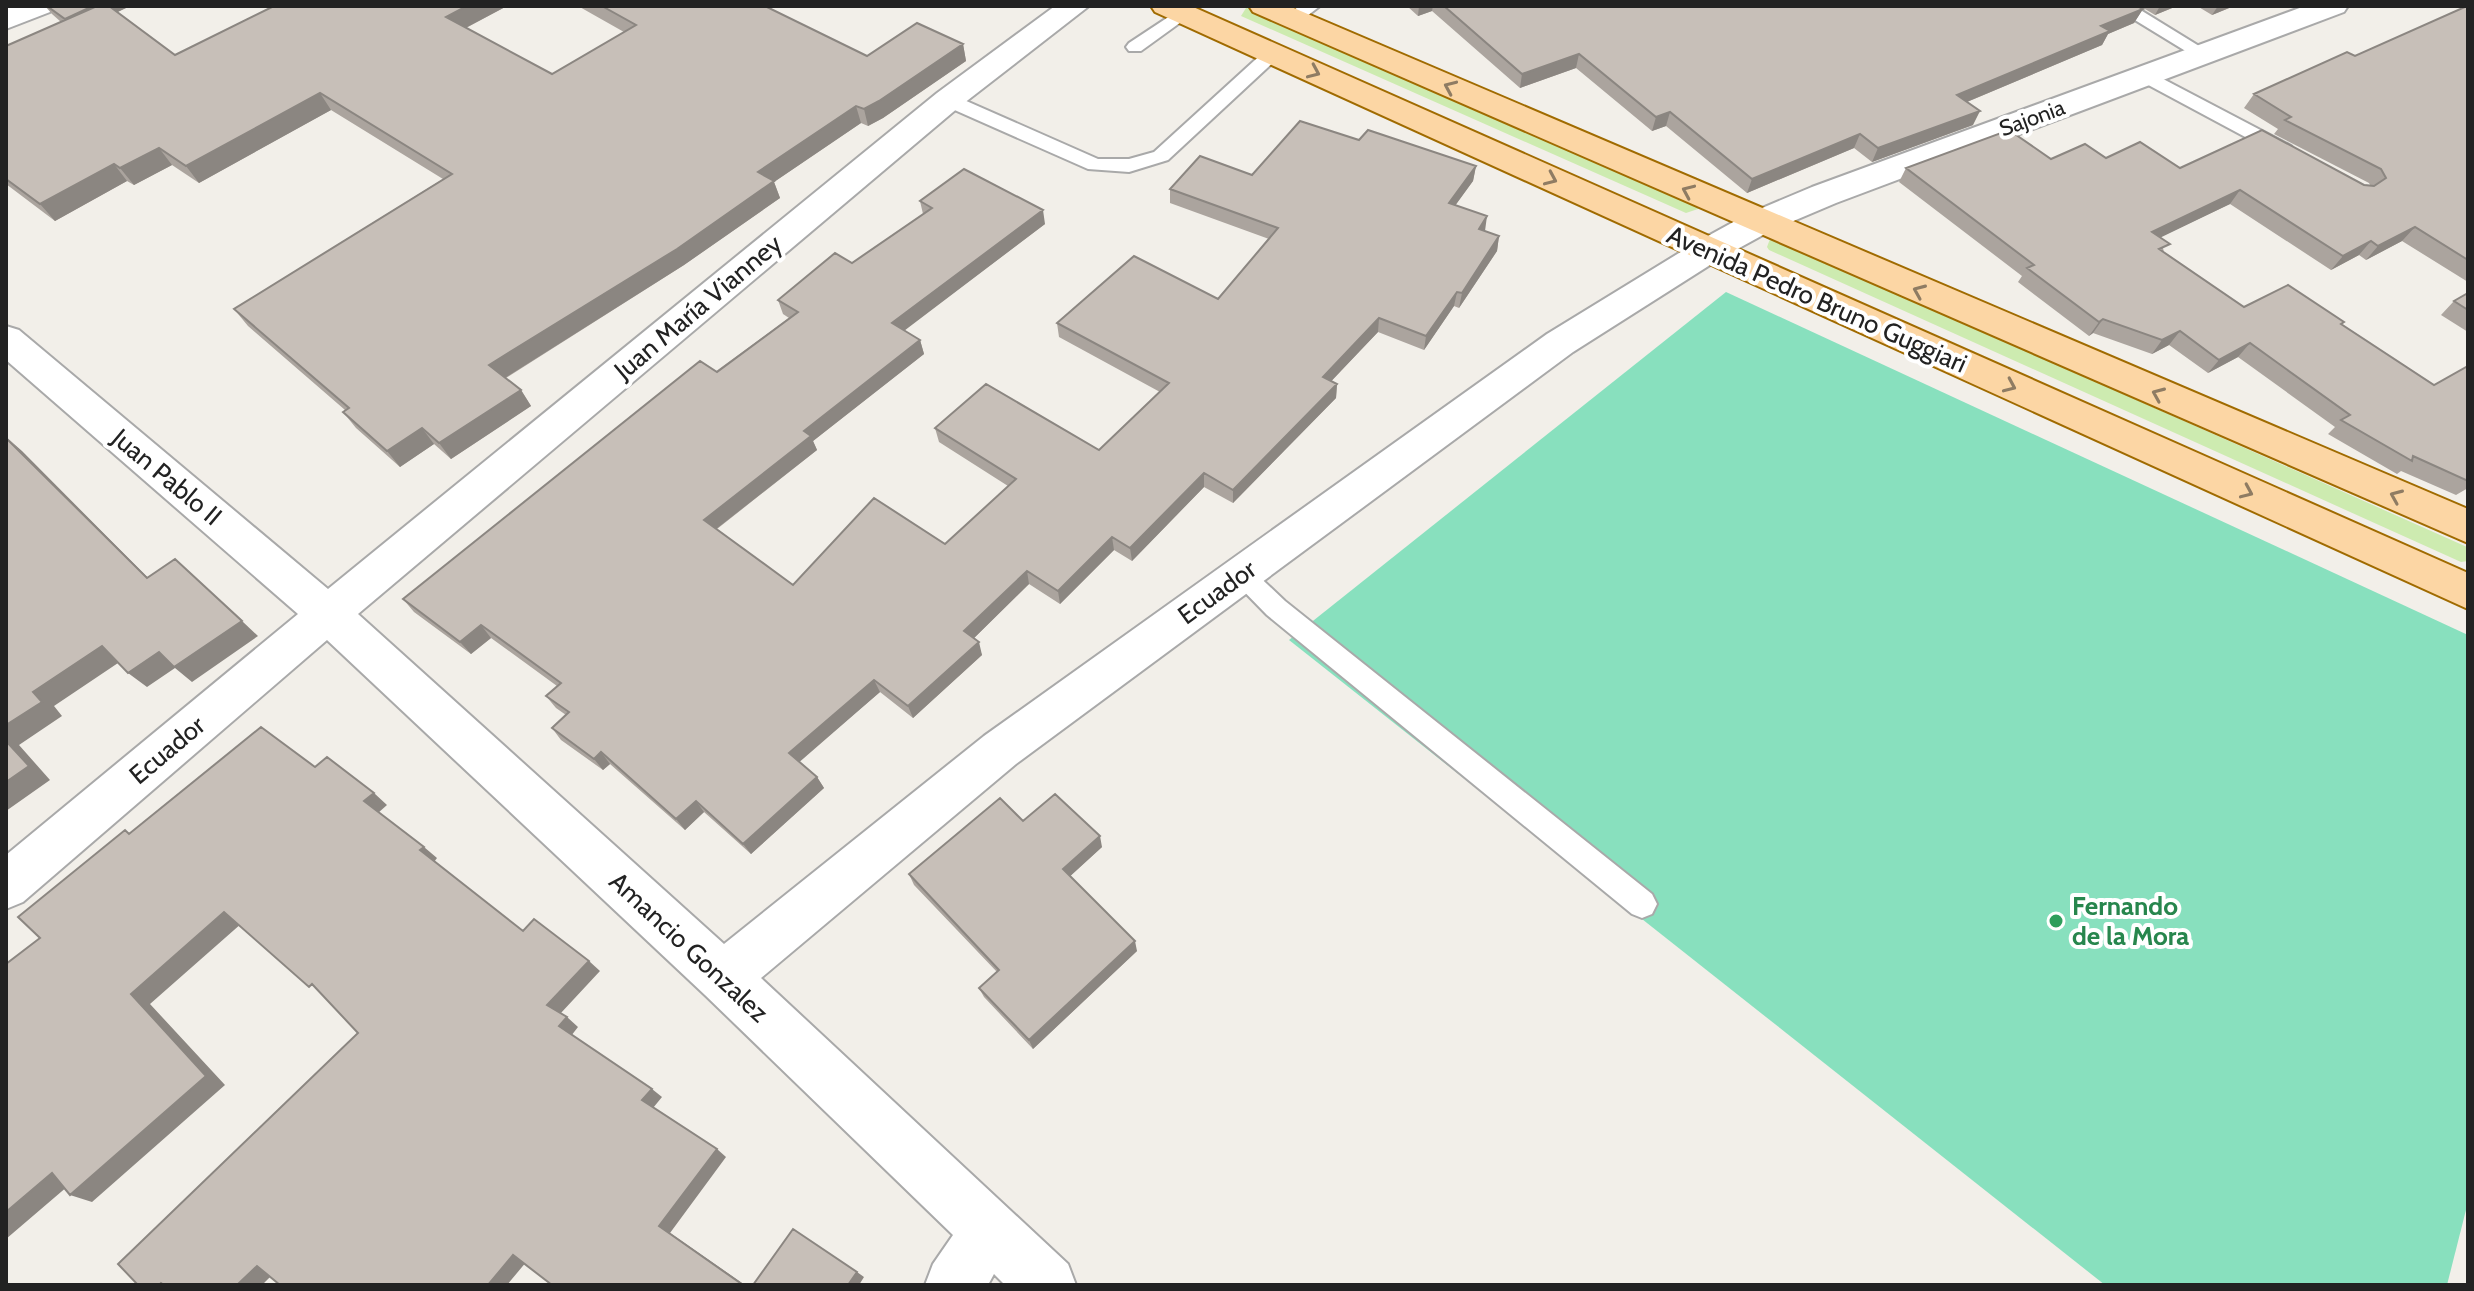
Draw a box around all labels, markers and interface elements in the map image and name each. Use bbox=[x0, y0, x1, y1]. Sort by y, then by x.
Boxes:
one-way arrow bbox=[1306, 63, 1320, 79]
one-way arrow bbox=[1444, 81, 1458, 97]
street label: Sajonia bbox=[1996, 94, 2069, 142]
one-way arrow bbox=[1543, 170, 1557, 186]
one-way arrow bbox=[1682, 185, 1696, 201]
street label: Avenida Pedro Bruno Guggiari bbox=[1662, 218, 1972, 380]
street label: Juan María Vianney bbox=[607, 228, 788, 387]
one-way arrow bbox=[1913, 284, 1927, 300]
one-way arrow bbox=[2001, 376, 2016, 392]
one-way arrow bbox=[2151, 387, 2166, 403]
street label: Juan Pablo II bbox=[105, 421, 228, 532]
one-way arrow bbox=[2239, 483, 2253, 499]
one-way arrow bbox=[2390, 490, 2404, 506]
street label: Ecuador bbox=[1172, 552, 1263, 631]
street label: Ecuador bbox=[123, 709, 212, 791]
street label: Amancio Gonzalez bbox=[603, 865, 775, 1029]
place label: Fernando de la Mora bbox=[2072, 890, 2189, 952]
marker: Fernando de la Mora bbox=[2047, 912, 2065, 930]

